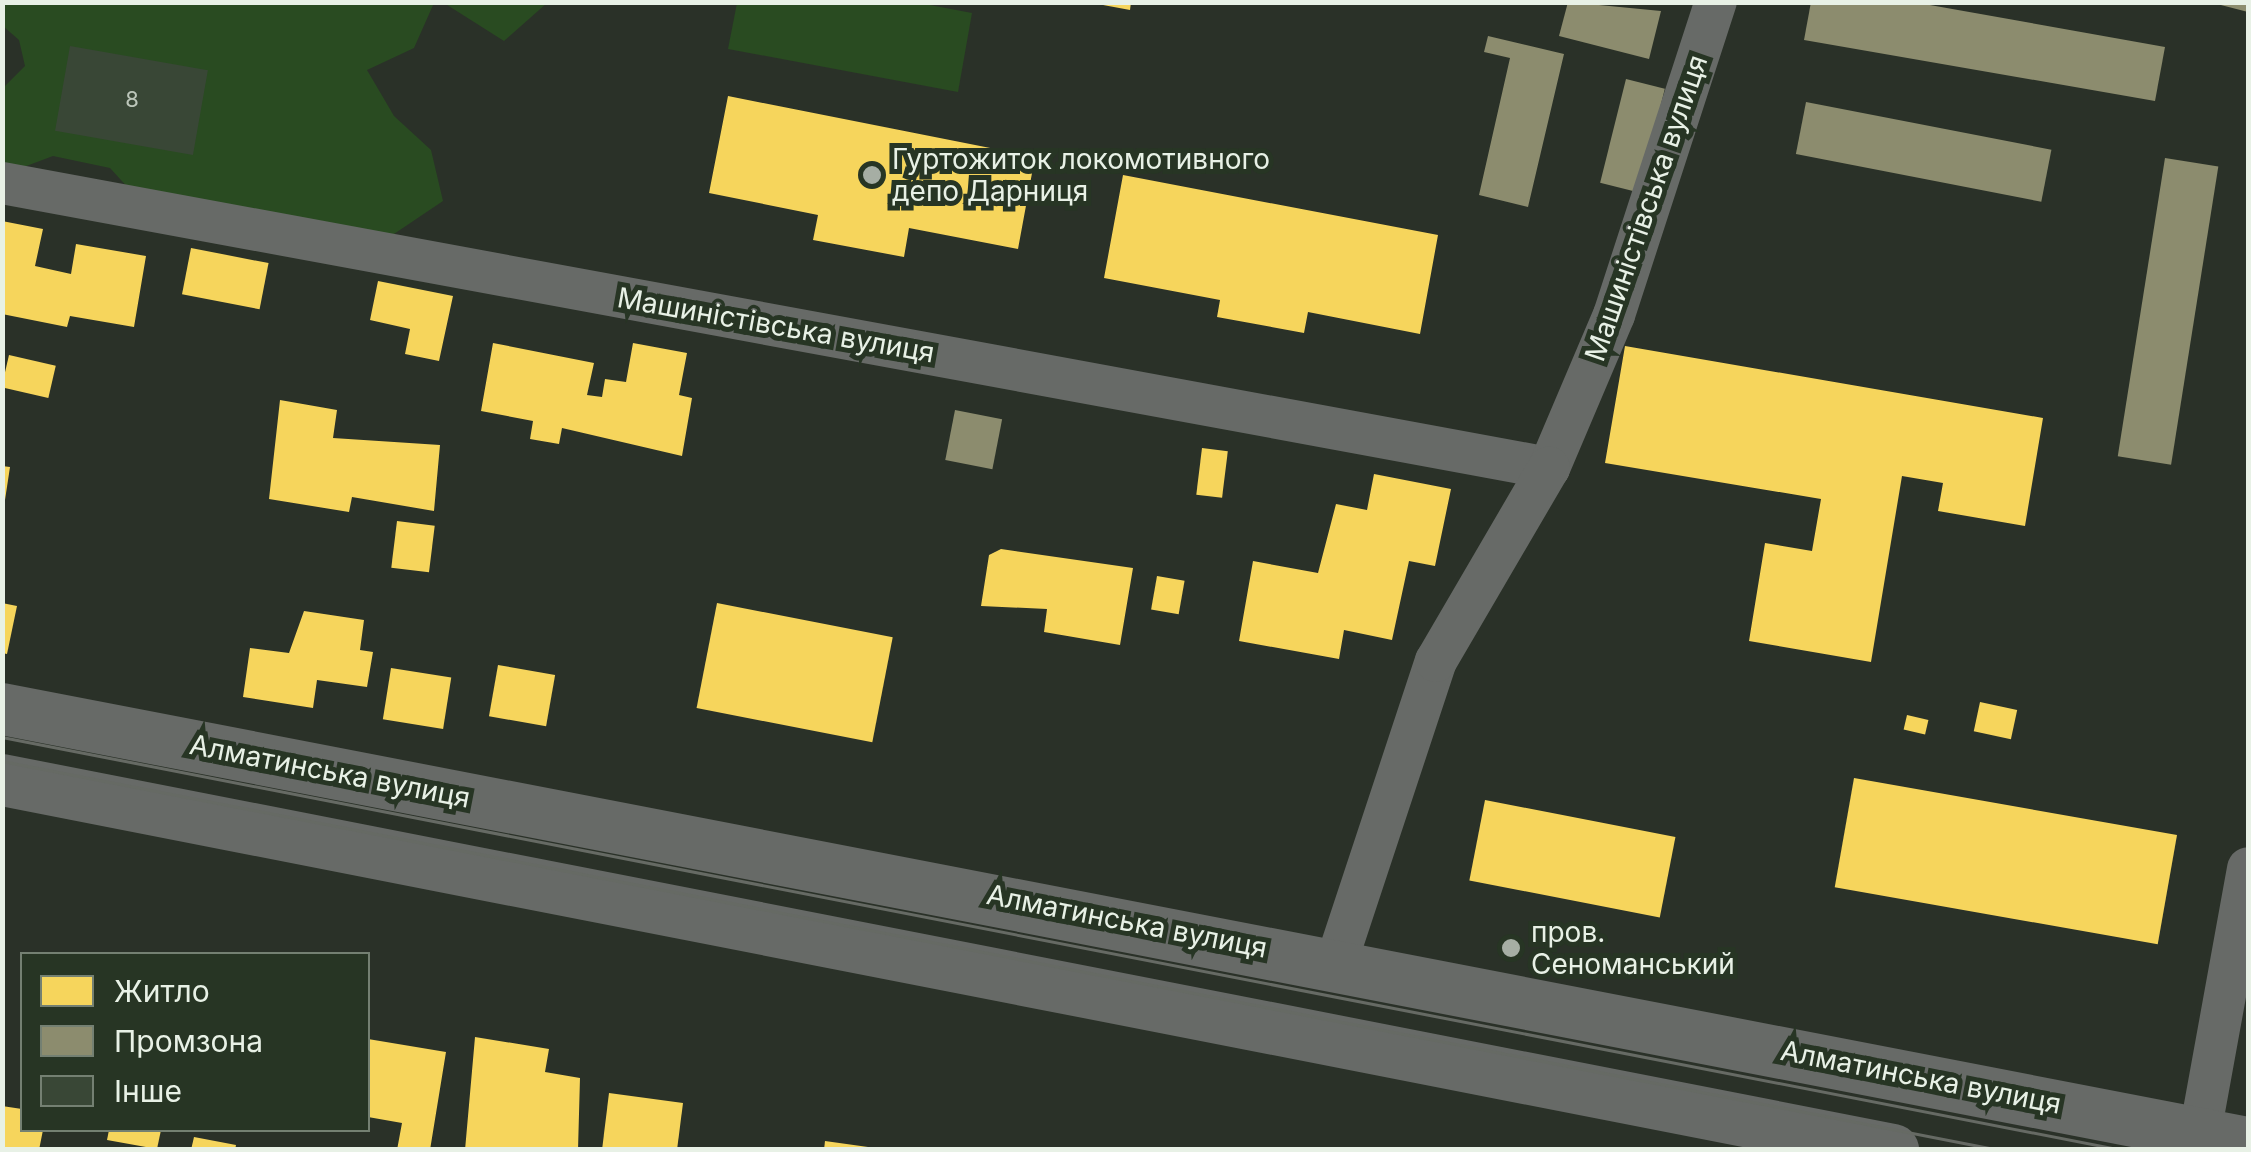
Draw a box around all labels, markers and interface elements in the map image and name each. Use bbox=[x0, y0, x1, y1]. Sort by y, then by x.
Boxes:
street label: Машиністівська вулиця bbox=[1578, 50, 1714, 366]
house number: 8 bbox=[125, 87, 139, 113]
place label: Гуртожиток локомотивного депо Дарниця bbox=[892, 142, 1270, 208]
marker: Гуртожиток локомотивного депо Дарниця bbox=[861, 164, 883, 186]
street label: Машиністівська вулиця bbox=[615, 281, 937, 369]
street label: Алматинська вулиця bbox=[187, 727, 473, 815]
street label: Алматинська вулиця bbox=[984, 877, 1270, 965]
place label: пров. Сеноманський bbox=[1531, 915, 1735, 981]
marker: пров. Сеноманський bbox=[1500, 937, 1522, 959]
legend bbox=[20, 952, 370, 1132]
text: Житло bbox=[114, 973, 210, 1009]
text: Промзона bbox=[114, 1023, 263, 1059]
street label: Алматинська вулиця bbox=[1778, 1033, 2064, 1121]
text: Інше bbox=[114, 1073, 182, 1109]

